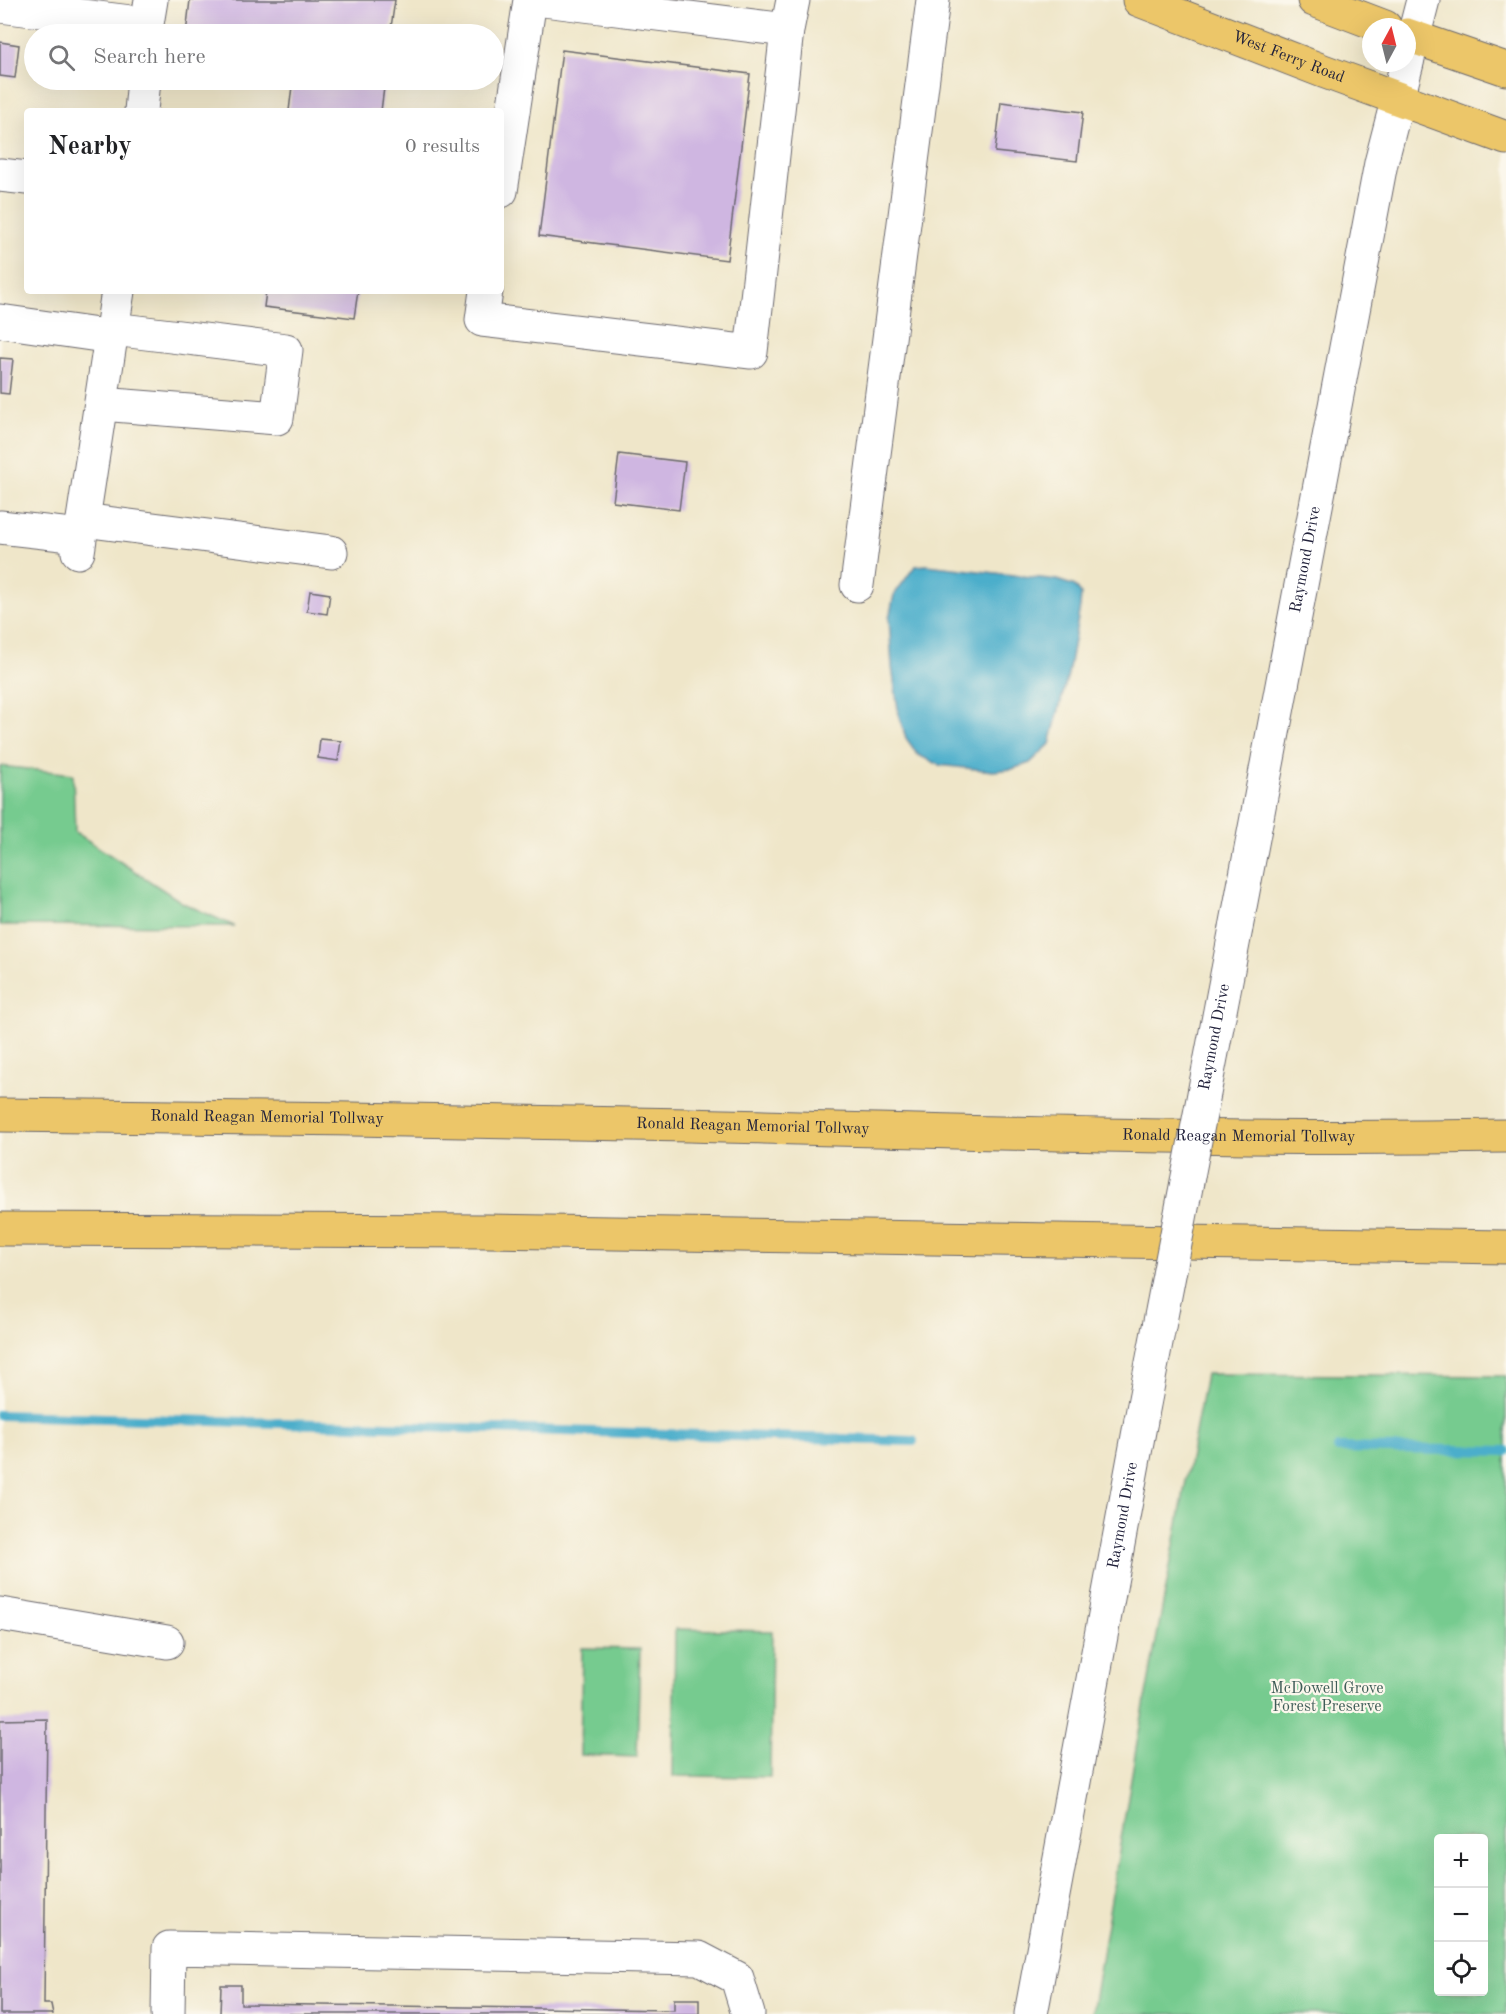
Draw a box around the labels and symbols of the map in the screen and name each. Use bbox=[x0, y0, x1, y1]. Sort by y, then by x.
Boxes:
north arrow bbox=[1362, 18, 1416, 72]
street label: West Ferry Road bbox=[1230, 29, 1347, 86]
street label: Raymond Drive bbox=[1288, 505, 1324, 614]
street label: Raymond Drive bbox=[1197, 982, 1233, 1092]
street label: Ronald Reagan Memorial Tollway bbox=[150, 1108, 384, 1127]
street label: Ronald Reagan Memorial Tollway bbox=[636, 1116, 870, 1138]
street label: Ronald Reagan Memorial Tollway bbox=[1122, 1127, 1356, 1145]
street label: Raymond Drive bbox=[1106, 1461, 1141, 1570]
park label: McDowell Grove Forest Preserve bbox=[1270, 1681, 1384, 1715]

